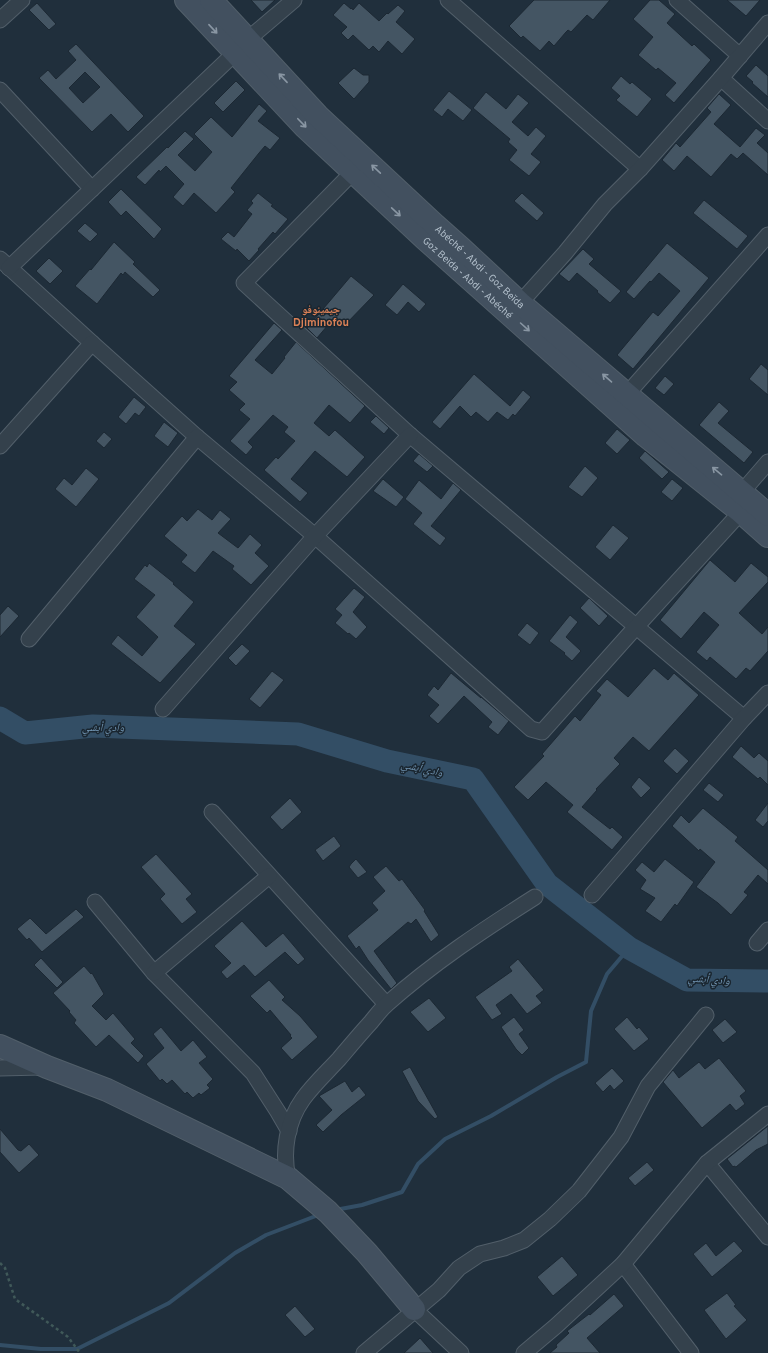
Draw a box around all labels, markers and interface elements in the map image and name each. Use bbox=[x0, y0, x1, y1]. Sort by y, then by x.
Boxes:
one-way arrow bbox=[208, 23, 217, 34]
one-way arrow bbox=[278, 73, 288, 83]
one-way arrow bbox=[297, 118, 306, 128]
one-way arrow bbox=[371, 164, 381, 174]
one-way arrow bbox=[391, 208, 401, 217]
street label: Abéché - Abdi - Goz Beïda bbox=[432, 223, 527, 312]
street label: Goz Beïda - Abdi - Abéché bbox=[419, 235, 515, 322]
district label: جيمينوفو Djiminofou bbox=[293, 303, 349, 330]
one-way arrow bbox=[519, 322, 529, 331]
one-way arrow bbox=[602, 374, 612, 383]
one-way arrow bbox=[712, 467, 722, 476]
water label: وادي أبشي bbox=[82, 720, 124, 736]
water label: وادي أبشي bbox=[400, 757, 444, 781]
water label: وادي أبشي bbox=[687, 971, 730, 989]

